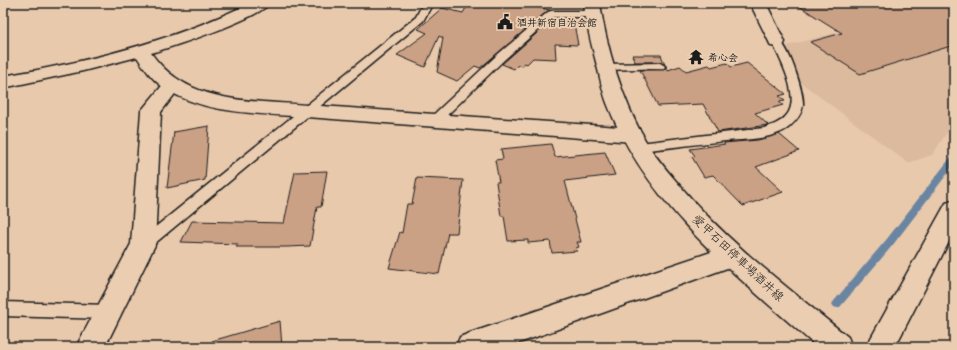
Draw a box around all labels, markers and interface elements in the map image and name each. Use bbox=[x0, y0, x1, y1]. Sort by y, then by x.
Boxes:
public building icon: 酒井新宿自治会館 bbox=[496, 13, 514, 31]
place label: 酒井新宿自治会館 bbox=[517, 15, 597, 29]
temple icon: 希心会 bbox=[687, 48, 705, 66]
place label: 希心会 bbox=[708, 50, 738, 64]
street label: 愛甲石田停車場酒井線 bbox=[689, 210, 788, 304]

